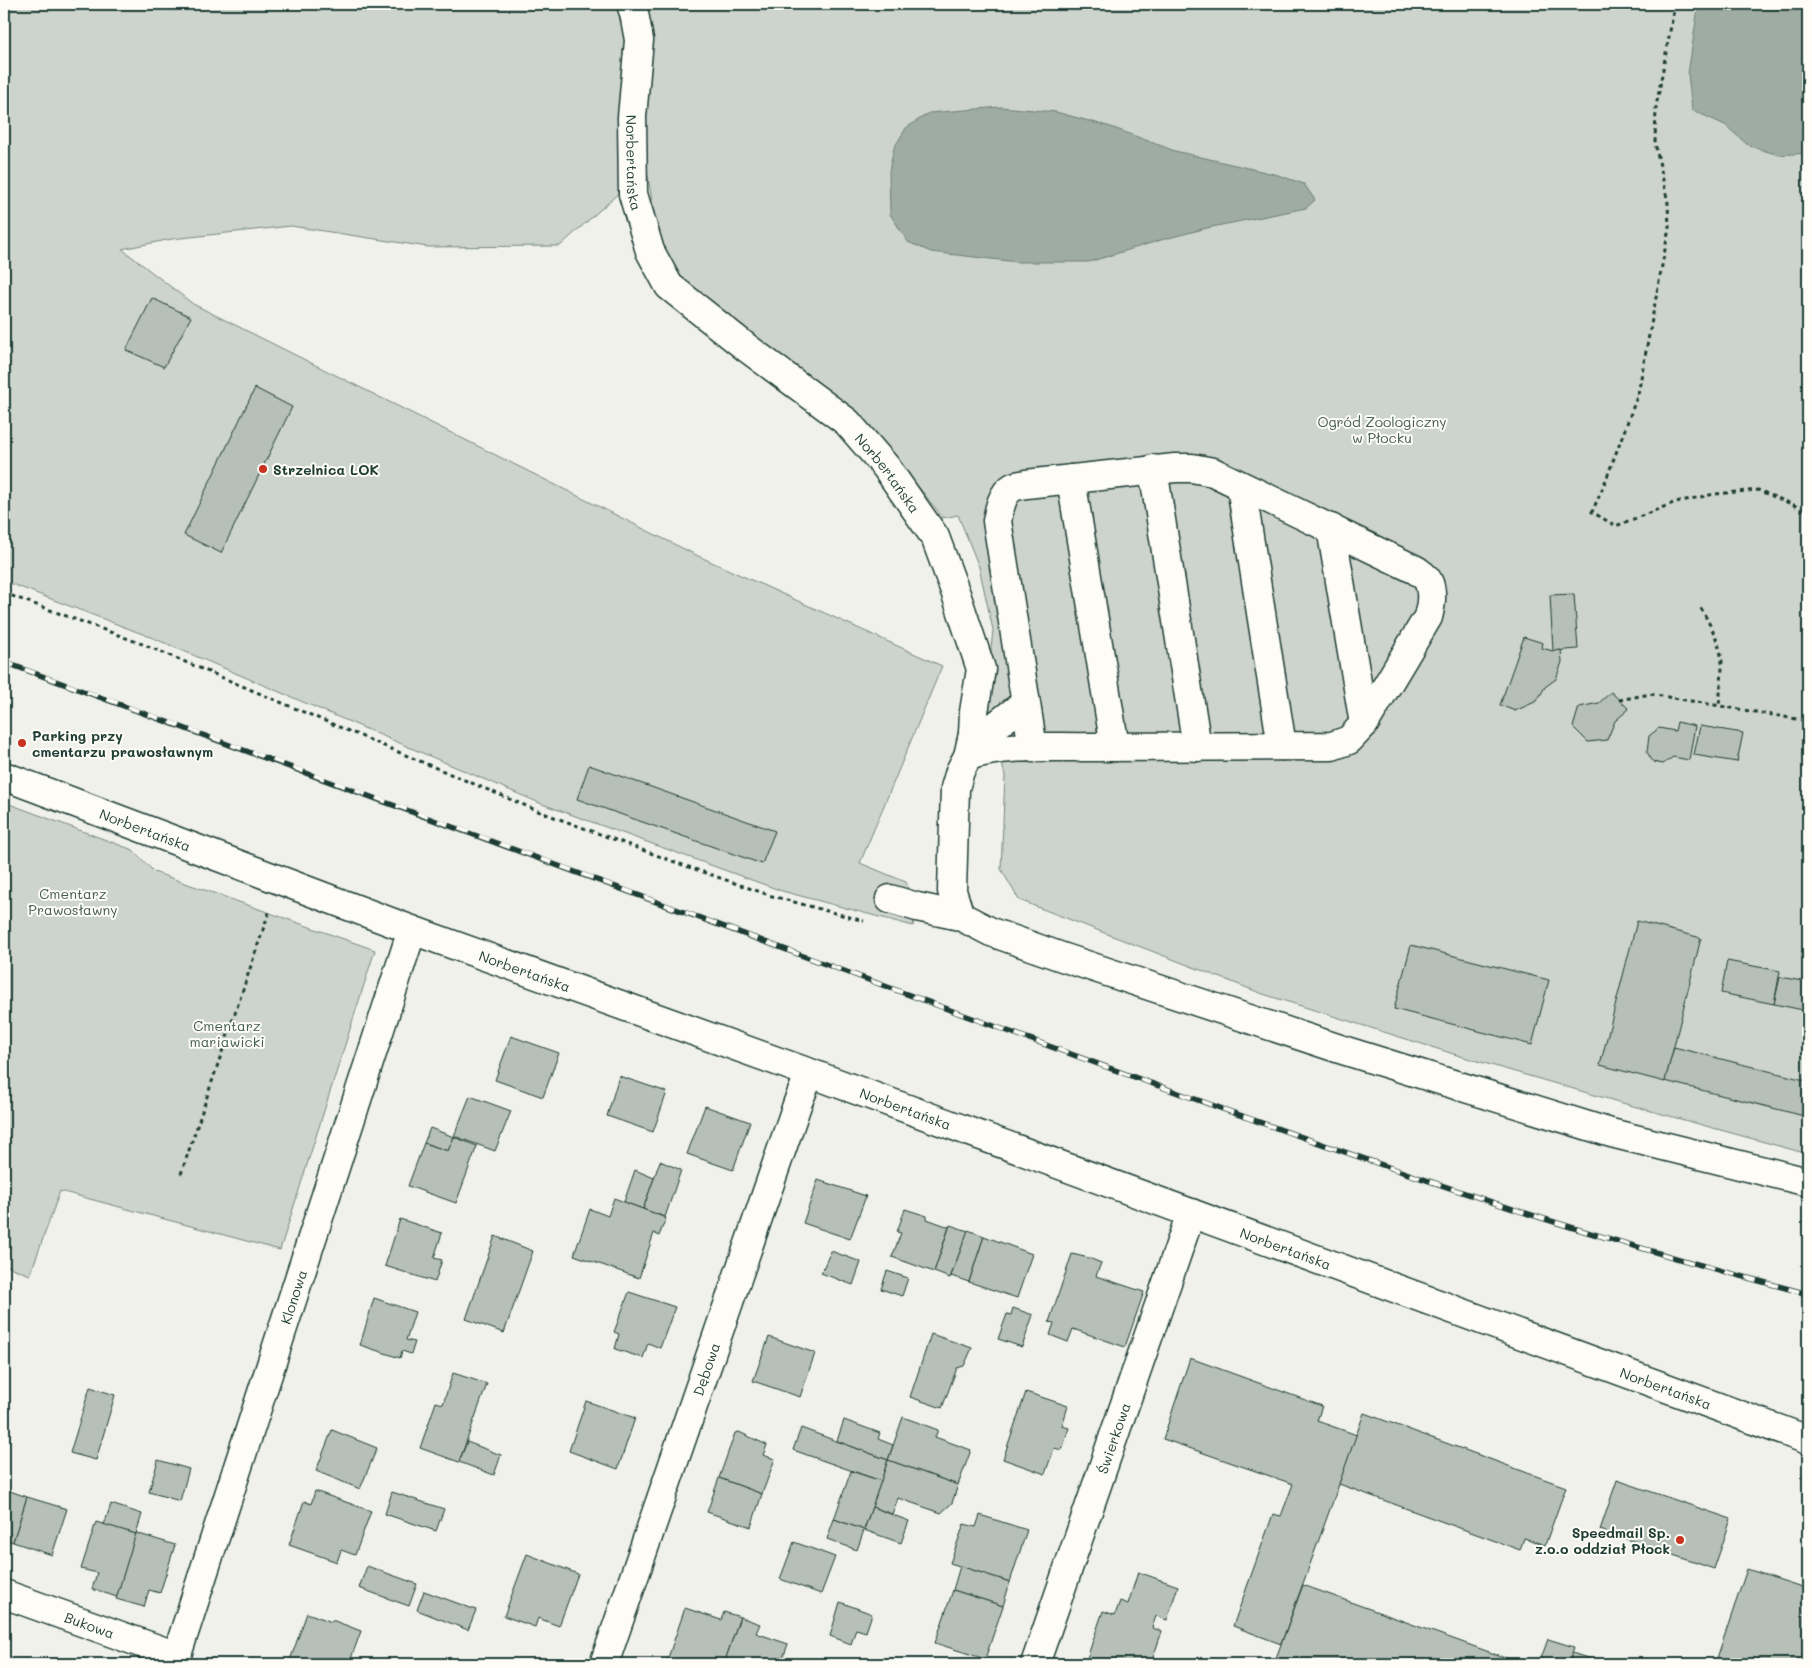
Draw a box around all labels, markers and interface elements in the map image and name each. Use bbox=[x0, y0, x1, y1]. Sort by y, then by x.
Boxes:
street label: Norbertańska bbox=[622, 115, 647, 213]
park label: Ogród Zoologiczny w Płocku bbox=[1317, 412, 1447, 447]
street label: Norbertańska bbox=[851, 429, 925, 517]
place label: Strzelnica LOK bbox=[273, 460, 379, 479]
marker: Strzelnica LOK bbox=[257, 463, 269, 475]
place label: Parking przy cmentarzu prawosławnym bbox=[32, 726, 213, 761]
marker: Parking przy cmentarzu prawosławnym bbox=[16, 737, 28, 749]
street label: Norbertańska bbox=[97, 803, 194, 855]
park label: Cmentarz Prawosławny bbox=[28, 884, 118, 919]
street label: Norbertańska bbox=[476, 945, 573, 996]
park label: Cmentarz mariawicki bbox=[189, 1016, 265, 1051]
street label: Norbertańska bbox=[857, 1083, 954, 1134]
street label: Norbertańska bbox=[1238, 1223, 1334, 1273]
street label: Klonowa bbox=[275, 1267, 311, 1326]
street label: Dębowa bbox=[688, 1340, 724, 1398]
street label: Norbertańska bbox=[1618, 1362, 1714, 1413]
street label: Świerkowa bbox=[1092, 1400, 1134, 1476]
place label: Speedmail Sp. z.o.o oddział Płock bbox=[1535, 1523, 1670, 1558]
marker: Speedmail Sp. z.o.o oddział Płock bbox=[1674, 1534, 1686, 1546]
street label: Bukowa bbox=[62, 1607, 117, 1642]

